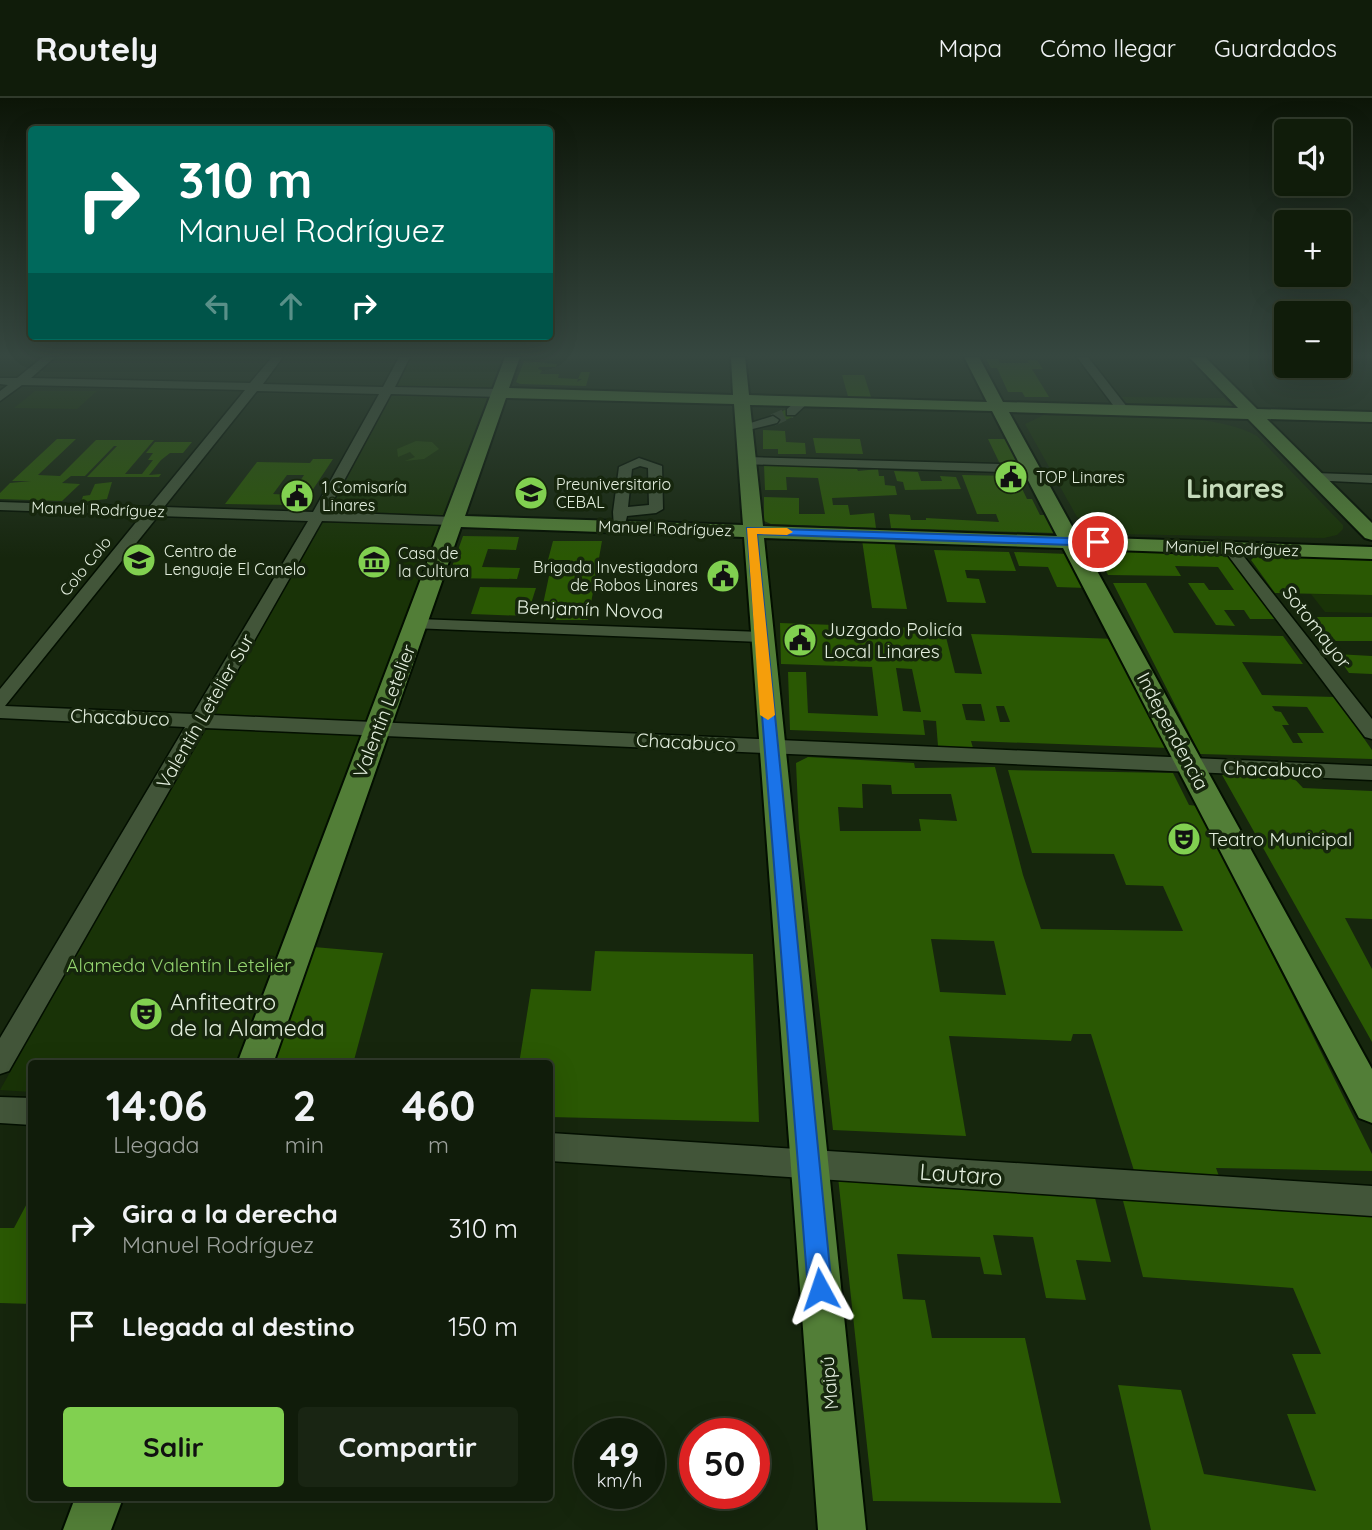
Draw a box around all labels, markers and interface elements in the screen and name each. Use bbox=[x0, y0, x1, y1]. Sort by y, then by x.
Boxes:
text: Routely bbox=[35, 28, 158, 69]
text: Mapa bbox=[939, 33, 1002, 63]
text: Cómo llegar bbox=[1040, 33, 1176, 63]
text: Guardados bbox=[1214, 33, 1337, 63]
map controls bbox=[1274, 119, 1351, 378]
button: sound bbox=[1274, 119, 1351, 196]
text: 310 m bbox=[178, 149, 312, 210]
icon: right bbox=[63, 154, 154, 245]
text: Manuel Rodríguez bbox=[178, 210, 445, 250]
button: + bbox=[1274, 210, 1351, 287]
icon: left bbox=[199, 287, 237, 325]
icon: ahead bbox=[272, 287, 310, 325]
icon: right bbox=[345, 287, 383, 325]
button: − bbox=[1274, 301, 1351, 378]
public building icon: TOP Linares bbox=[992, 458, 1030, 496]
place label: TOP Linares bbox=[1036, 467, 1125, 487]
district label: Linares bbox=[1186, 470, 1284, 505]
school or university icon: Preuniversitario CEBAL bbox=[512, 474, 550, 512]
place label: Preuniversitario CEBAL bbox=[556, 474, 671, 512]
public building icon: 1 Comisaría Linares bbox=[278, 477, 316, 515]
place label: 1 Comisaría Linares bbox=[322, 477, 407, 515]
street label: Manuel Rodríguez bbox=[31, 497, 165, 521]
pin bbox=[1068, 512, 1128, 572]
street label: Manuel Rodríguez bbox=[598, 516, 732, 540]
icon: arrive bbox=[1079, 523, 1117, 561]
street label: Colo Colo bbox=[55, 532, 115, 600]
street label: Manuel Rodríguez bbox=[1165, 536, 1299, 560]
school or university icon: Centro de Lenguaje El Canelo bbox=[120, 541, 158, 579]
place label: Centro de Lenguaje El Canelo bbox=[164, 541, 306, 579]
museum icon: Casa de la Cultura bbox=[355, 543, 393, 581]
place label: Casa de la Cultura bbox=[398, 543, 469, 581]
place label: Brigada Investigadora de Robos Linares bbox=[533, 557, 698, 595]
public building icon: Brigada Investigadora de Robos Linares bbox=[704, 557, 742, 595]
street label: Sotomayor bbox=[1277, 581, 1357, 674]
street label: Benjamín Novoa bbox=[516, 594, 664, 624]
place label: Juzgado Policía Local Linares bbox=[824, 617, 963, 663]
public building icon: Juzgado Policía Local Linares bbox=[781, 621, 819, 659]
street label: Valentín Letelier Sur bbox=[151, 629, 259, 793]
street label: Valentín Letelier bbox=[348, 640, 421, 781]
street label: Independencia bbox=[1132, 668, 1214, 794]
street label: Chacabuco bbox=[70, 703, 170, 731]
street label: Chacabuco bbox=[636, 727, 736, 757]
street label: Chacabuco bbox=[1223, 755, 1323, 783]
theatre icon: Teatro Municipal bbox=[1165, 820, 1203, 858]
place label: Teatro Municipal bbox=[1208, 827, 1352, 851]
park label: Alameda Valentín Letelier bbox=[66, 953, 292, 977]
place label: Anfiteatro de la Alameda bbox=[170, 987, 325, 1042]
theatre icon: Anfiteatro de la Alameda bbox=[127, 995, 165, 1033]
text: 14:06 bbox=[106, 1079, 207, 1132]
text: 2 bbox=[292, 1079, 316, 1132]
text: 460 bbox=[402, 1079, 475, 1132]
text: Llegada bbox=[113, 1130, 200, 1159]
text: min bbox=[285, 1130, 324, 1159]
text: m bbox=[428, 1130, 449, 1159]
street label: Lautaro bbox=[919, 1157, 1003, 1191]
text: Gira a la derecha bbox=[122, 1197, 338, 1230]
icon: right bbox=[63, 1209, 101, 1247]
text: 310 m bbox=[448, 1212, 518, 1245]
text: Manuel Rodríguez bbox=[122, 1230, 314, 1259]
position arrow bbox=[783, 1252, 857, 1326]
icon: arrive bbox=[63, 1307, 101, 1345]
text: Llegada al destino bbox=[122, 1310, 355, 1343]
text: 150 m bbox=[448, 1310, 518, 1343]
street label: Maipú bbox=[815, 1355, 843, 1411]
button: Salir bbox=[63, 1407, 284, 1487]
button: Compartir bbox=[298, 1407, 518, 1487]
speed limit sign: 50 bbox=[679, 1418, 770, 1509]
text: 49 bbox=[600, 1432, 639, 1476]
text: km/h bbox=[597, 1469, 642, 1492]

